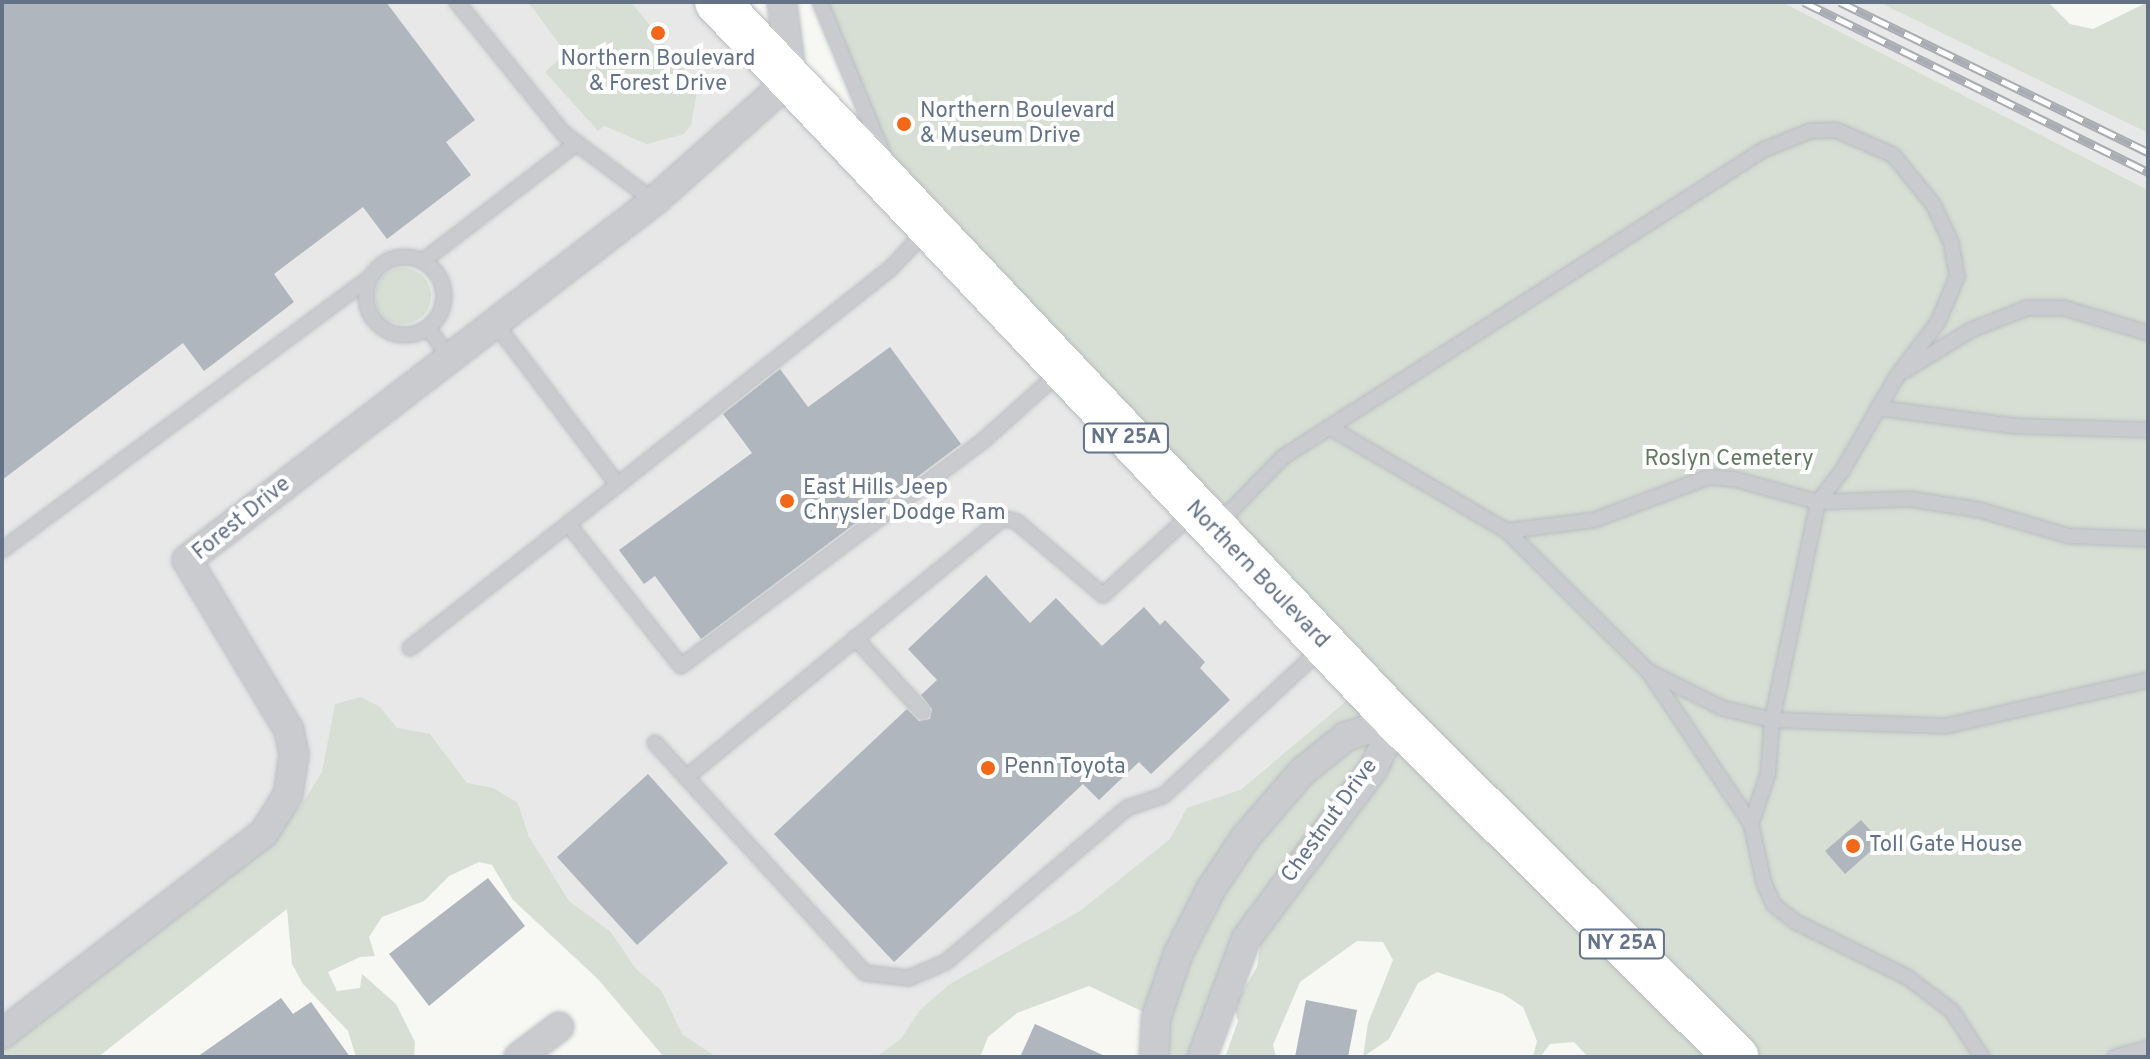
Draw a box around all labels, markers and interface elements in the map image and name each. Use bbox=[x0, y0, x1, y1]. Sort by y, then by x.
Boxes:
marker: Northern Boulevard & Forest Drive bbox=[649, 24, 667, 42]
place label: Northern Boulevard & Forest Drive bbox=[561, 46, 755, 98]
place label: Northern Boulevard & Museum Drive bbox=[920, 98, 1115, 150]
marker: Northern Boulevard & Museum Drive bbox=[895, 115, 913, 133]
road number: NY 25A bbox=[1082, 422, 1170, 454]
park label: Roslyn Cemetery bbox=[1644, 447, 1814, 473]
street label: Forest Drive bbox=[188, 472, 296, 566]
place label: East Hills Jeep Chrysler Dodge Ram bbox=[803, 475, 1006, 526]
marker: East Hills Jeep Chrysler Dodge Ram bbox=[778, 492, 796, 510]
street label: Northern Boulevard bbox=[1180, 496, 1334, 654]
street label: Chestnut Drive bbox=[1276, 754, 1384, 888]
place label: Penn Toyota bbox=[1004, 755, 1126, 781]
marker: Penn Toyota bbox=[979, 759, 997, 777]
place label: Toll Gate House bbox=[1869, 833, 2022, 859]
marker: Toll Gate House bbox=[1844, 837, 1862, 855]
road number: NY 25A bbox=[1578, 928, 1666, 960]

